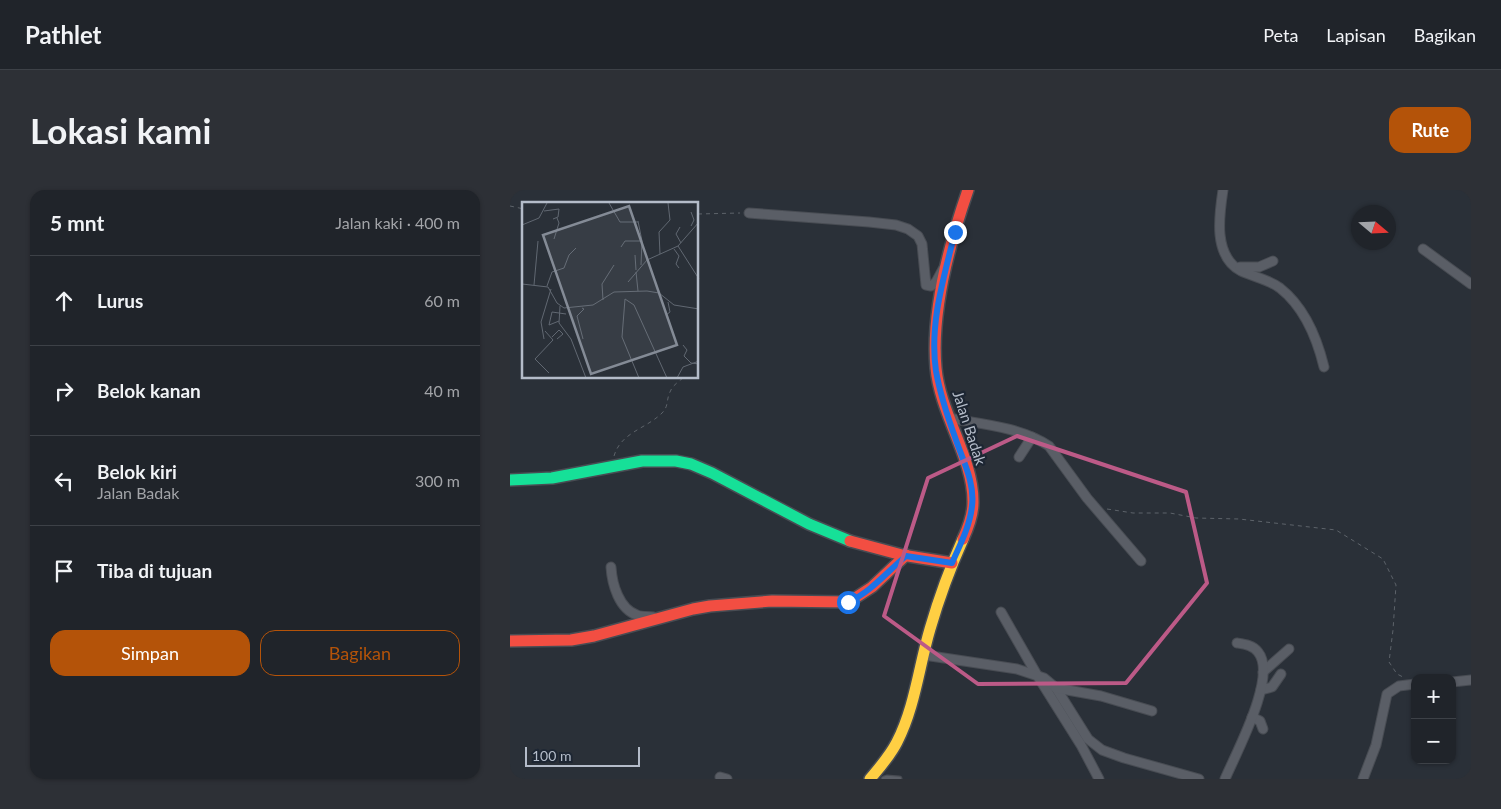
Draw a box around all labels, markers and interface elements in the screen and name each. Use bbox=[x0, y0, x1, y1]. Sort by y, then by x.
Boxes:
text: Pathlet bbox=[25, 20, 102, 49]
text: Peta bbox=[1263, 24, 1298, 46]
text: Lapisan bbox=[1326, 24, 1386, 46]
text: Bagikan bbox=[1414, 24, 1476, 46]
button: Rute bbox=[1389, 107, 1471, 153]
text: Lokasi kami bbox=[30, 109, 211, 151]
inset map bbox=[522, 202, 699, 379]
north arrow bbox=[1351, 205, 1396, 250]
text: 5 mnt bbox=[50, 210, 104, 235]
text: Jalan kaki · 400 m bbox=[335, 213, 460, 232]
route end bbox=[944, 221, 967, 244]
icon: ahead bbox=[50, 287, 78, 315]
text: Lurus bbox=[97, 289, 143, 312]
text: 60 m bbox=[424, 291, 460, 310]
icon: right bbox=[50, 377, 78, 405]
text: Belok kanan bbox=[97, 379, 201, 402]
text: 40 m bbox=[424, 381, 460, 400]
street label: Jalan Badak bbox=[949, 388, 991, 468]
text: Belok kiri bbox=[97, 460, 177, 483]
icon: left bbox=[50, 467, 78, 495]
text: 300 m bbox=[415, 471, 460, 490]
text: Jalan Badak bbox=[97, 483, 179, 502]
icon: arrive bbox=[50, 557, 78, 585]
text: Tiba di tujuan bbox=[97, 559, 212, 582]
route start bbox=[837, 591, 860, 614]
button: Simpan bbox=[50, 630, 250, 676]
button: Bagikan bbox=[260, 630, 460, 676]
map controls bbox=[1411, 674, 1456, 764]
button: + bbox=[1411, 674, 1456, 719]
button: − bbox=[1411, 719, 1456, 764]
scale bar bbox=[525, 744, 640, 767]
text: 100 m bbox=[532, 747, 571, 764]

